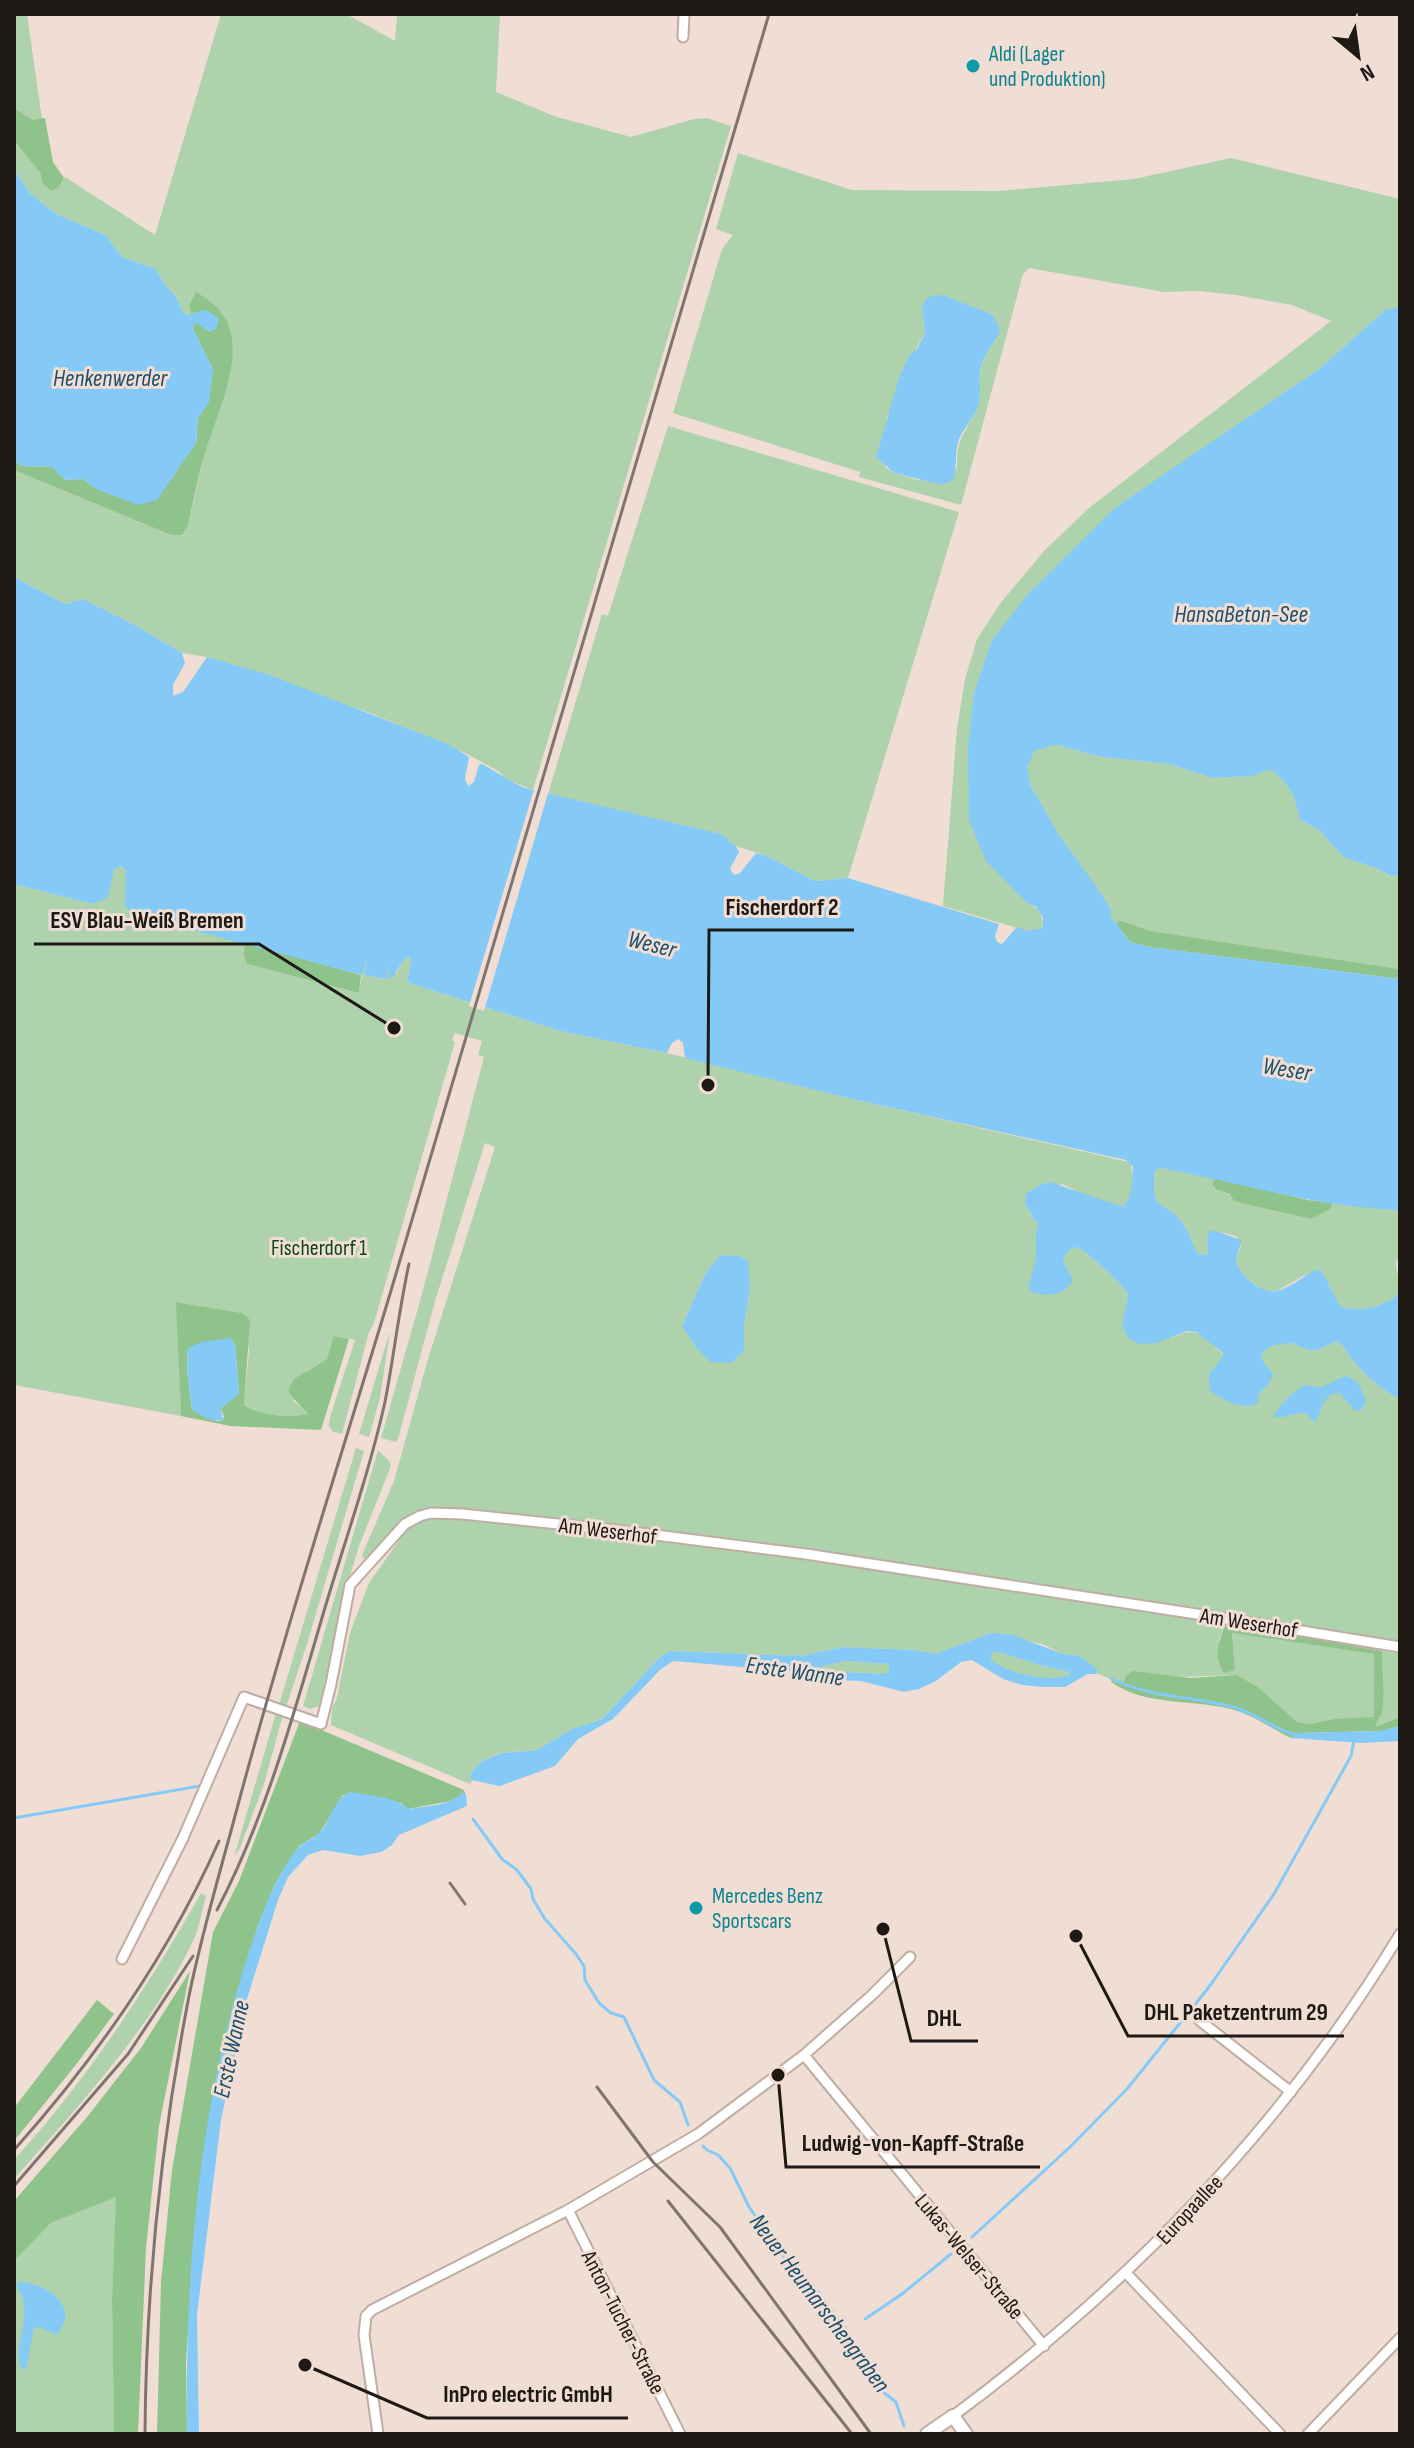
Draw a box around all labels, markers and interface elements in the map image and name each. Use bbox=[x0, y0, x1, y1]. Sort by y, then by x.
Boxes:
north arrow bbox=[1318, 16, 1398, 96]
place label: Aldi (Lager und Produktion) bbox=[988, 41, 1106, 93]
marker: Aldi (Lager und Produktion) bbox=[964, 57, 982, 75]
text: N bbox=[1355, 58, 1379, 87]
water label: Henkenwerder bbox=[53, 364, 168, 393]
water label: HansaBeton-See bbox=[1174, 600, 1308, 629]
callout: Fischerdorf 2 bbox=[709, 882, 854, 930]
text: Fischerdorf 2 bbox=[726, 893, 838, 922]
callout: ESV Blau-Weiß Bremen bbox=[34, 896, 259, 944]
text: ESV Blau-Weiß Bremen bbox=[50, 906, 244, 935]
water label: Weser bbox=[625, 925, 680, 965]
water label: Weser bbox=[1261, 1051, 1315, 1088]
park label: Fischerdorf 1 bbox=[271, 1235, 367, 1262]
street label: Am Weserhof bbox=[556, 1512, 659, 1551]
street label: Am Weserhof bbox=[1197, 1602, 1300, 1645]
water label: Erste Wanne bbox=[744, 1650, 846, 1693]
place label: Mercedes Benz Sportscars bbox=[712, 1883, 823, 1935]
marker: Mercedes Benz Sportscars bbox=[687, 1899, 705, 1917]
callout: DHL Paketzentrum 29 bbox=[1128, 1988, 1344, 2036]
callout: DHL bbox=[911, 1993, 978, 2041]
water label: Erste Wanne bbox=[207, 1998, 256, 2101]
text: DHL Paketzentrum 29 bbox=[1144, 1998, 1328, 2027]
text: DHL bbox=[927, 2004, 962, 2033]
callout: Ludwig-von-Kapff-Straße bbox=[786, 2119, 1040, 2167]
text: Ludwig-von-Kapff-Straße bbox=[802, 2129, 1024, 2158]
street label: Europaallee bbox=[1151, 2170, 1229, 2250]
street label: Lukas-Welser-Straße bbox=[908, 2189, 1029, 2325]
water label: Neuer Heumarschengraben bbox=[743, 2208, 896, 2398]
street label: Anton-Tucher-Straße bbox=[574, 2245, 671, 2399]
callout: InPro electric GmbH bbox=[427, 2370, 628, 2418]
text: InPro electric GmbH bbox=[443, 2380, 613, 2409]

